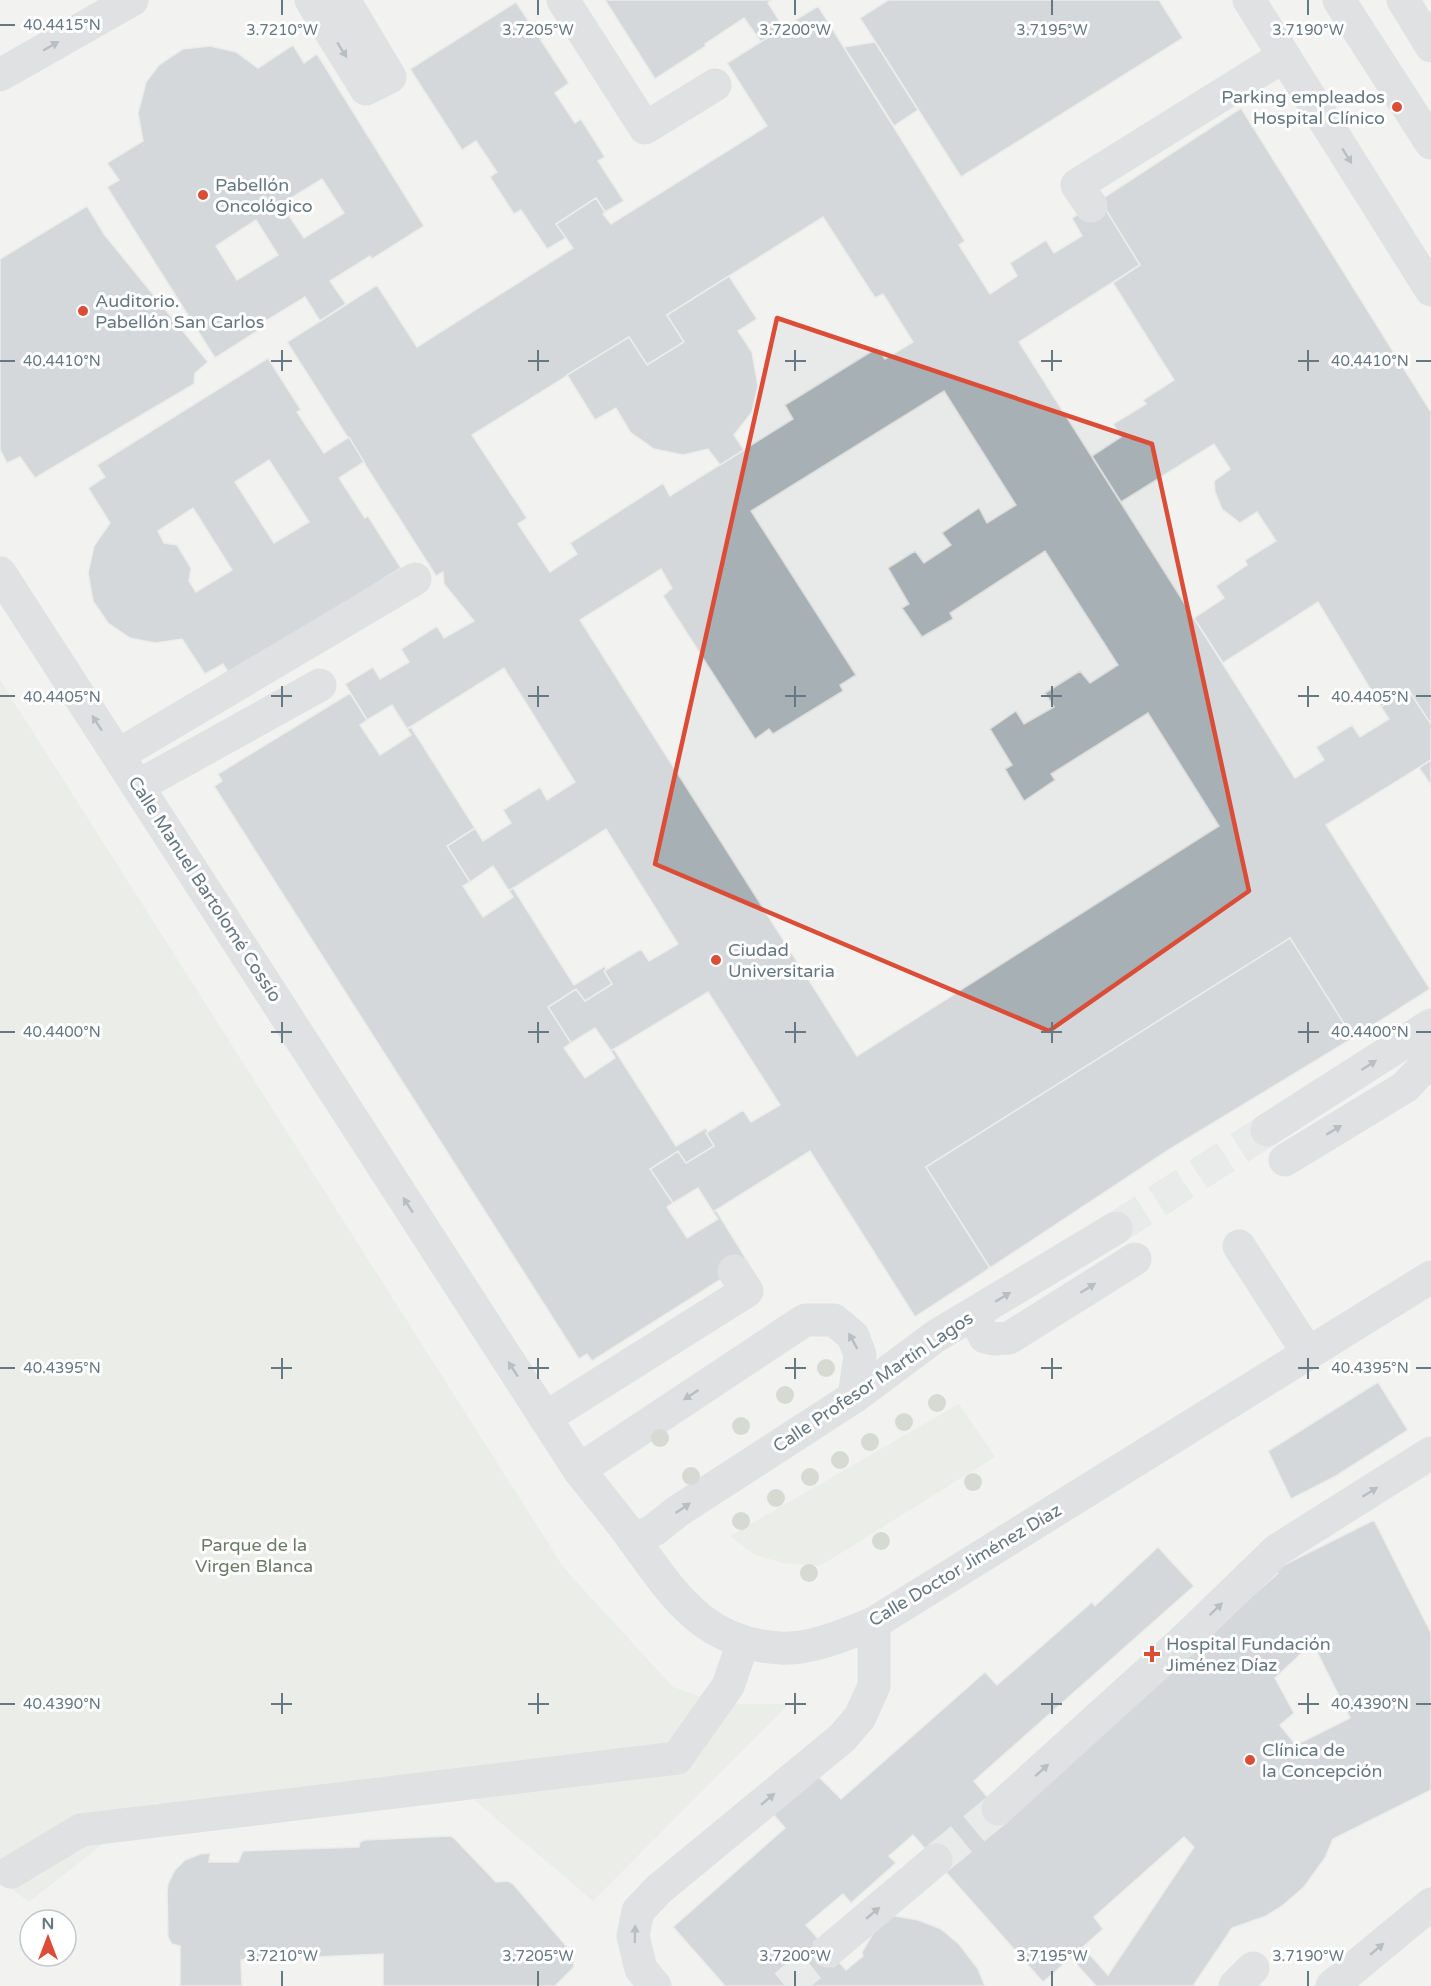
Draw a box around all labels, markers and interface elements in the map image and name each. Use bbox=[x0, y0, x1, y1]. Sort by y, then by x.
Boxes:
text: 40.4415°N bbox=[23, 16, 101, 34]
text: 3.7210°W bbox=[246, 21, 318, 39]
text: 3.7205°W bbox=[502, 21, 574, 39]
text: 3.7200°W bbox=[759, 21, 831, 39]
text: 3.7195°W bbox=[1016, 21, 1088, 39]
text: 3.7190°W bbox=[1272, 21, 1344, 39]
one-way arrow bbox=[43, 41, 60, 51]
one-way arrow bbox=[336, 42, 347, 58]
place label: Parking empleados Hospital Clínico bbox=[1221, 86, 1385, 129]
marker: Parking empleados Hospital Clínico bbox=[1390, 100, 1404, 114]
one-way arrow bbox=[1342, 148, 1353, 164]
place label: Pabellón Oncológico bbox=[215, 174, 313, 217]
marker: Pabellón Oncológico bbox=[196, 188, 210, 202]
place label: Auditorio. Pabellón San Carlos bbox=[95, 290, 264, 333]
marker: Auditorio. Pabellón San Carlos bbox=[76, 304, 90, 318]
text: 40.4410°N bbox=[23, 352, 101, 370]
text: 40.4410°N bbox=[1331, 352, 1409, 370]
text: 40.4405°N bbox=[23, 688, 101, 706]
text: 40.4405°N bbox=[1331, 688, 1409, 706]
one-way arrow bbox=[92, 715, 103, 731]
street label: Calle Manuel Bartolomé Cossío bbox=[124, 772, 286, 1006]
place label: Ciudad Universitaria bbox=[728, 939, 835, 982]
marker: Ciudad Universitaria bbox=[709, 953, 723, 967]
text: 40.4400°N bbox=[23, 1023, 101, 1041]
text: 40.4400°N bbox=[1331, 1023, 1409, 1041]
one-way arrow bbox=[1361, 1060, 1377, 1071]
one-way arrow bbox=[1326, 1125, 1343, 1136]
one-way arrow bbox=[402, 1197, 413, 1213]
one-way arrow bbox=[1080, 1283, 1096, 1294]
one-way arrow bbox=[995, 1292, 1012, 1302]
street label: Calle Profesor Martín Lagos bbox=[769, 1307, 977, 1457]
one-way arrow bbox=[848, 1332, 858, 1349]
text: 40.4395°N bbox=[23, 1359, 101, 1377]
text: 40.4395°N bbox=[1331, 1359, 1409, 1377]
one-way arrow bbox=[508, 1360, 519, 1377]
one-way arrow bbox=[683, 1390, 699, 1401]
one-way arrow bbox=[1362, 1486, 1378, 1497]
street label: Calle Doctor Jiménez Díaz bbox=[865, 1499, 1065, 1631]
one-way arrow bbox=[674, 1502, 690, 1514]
park label: Parque de la Virgen Blanca bbox=[195, 1534, 313, 1577]
one-way arrow bbox=[1209, 1603, 1223, 1617]
place label: Hospital Fundación Jiménez Díaz bbox=[1166, 1633, 1331, 1676]
marker: Hospital Fundación Jiménez Díaz bbox=[1143, 1645, 1161, 1663]
text: 40.4390°N bbox=[23, 1695, 101, 1713]
text: 40.4390°N bbox=[1331, 1695, 1409, 1713]
place label: Clínica de la Concepción bbox=[1262, 1739, 1382, 1782]
marker: Clínica de la Concepción bbox=[1243, 1753, 1257, 1767]
one-way arrow bbox=[1034, 1763, 1049, 1777]
one-way arrow bbox=[760, 1793, 775, 1806]
one-way arrow bbox=[865, 1907, 880, 1920]
north arrow bbox=[18, 1908, 78, 1968]
text: N bbox=[42, 1914, 54, 1934]
one-way arrow bbox=[630, 1924, 640, 1943]
one-way arrow bbox=[1369, 1942, 1385, 1955]
text: 3.7210°W bbox=[246, 1947, 318, 1965]
text: 3.7205°W bbox=[502, 1947, 574, 1965]
text: 3.7200°W bbox=[759, 1947, 831, 1965]
text: 3.7195°W bbox=[1016, 1947, 1088, 1965]
text: 3.7190°W bbox=[1272, 1947, 1344, 1965]

